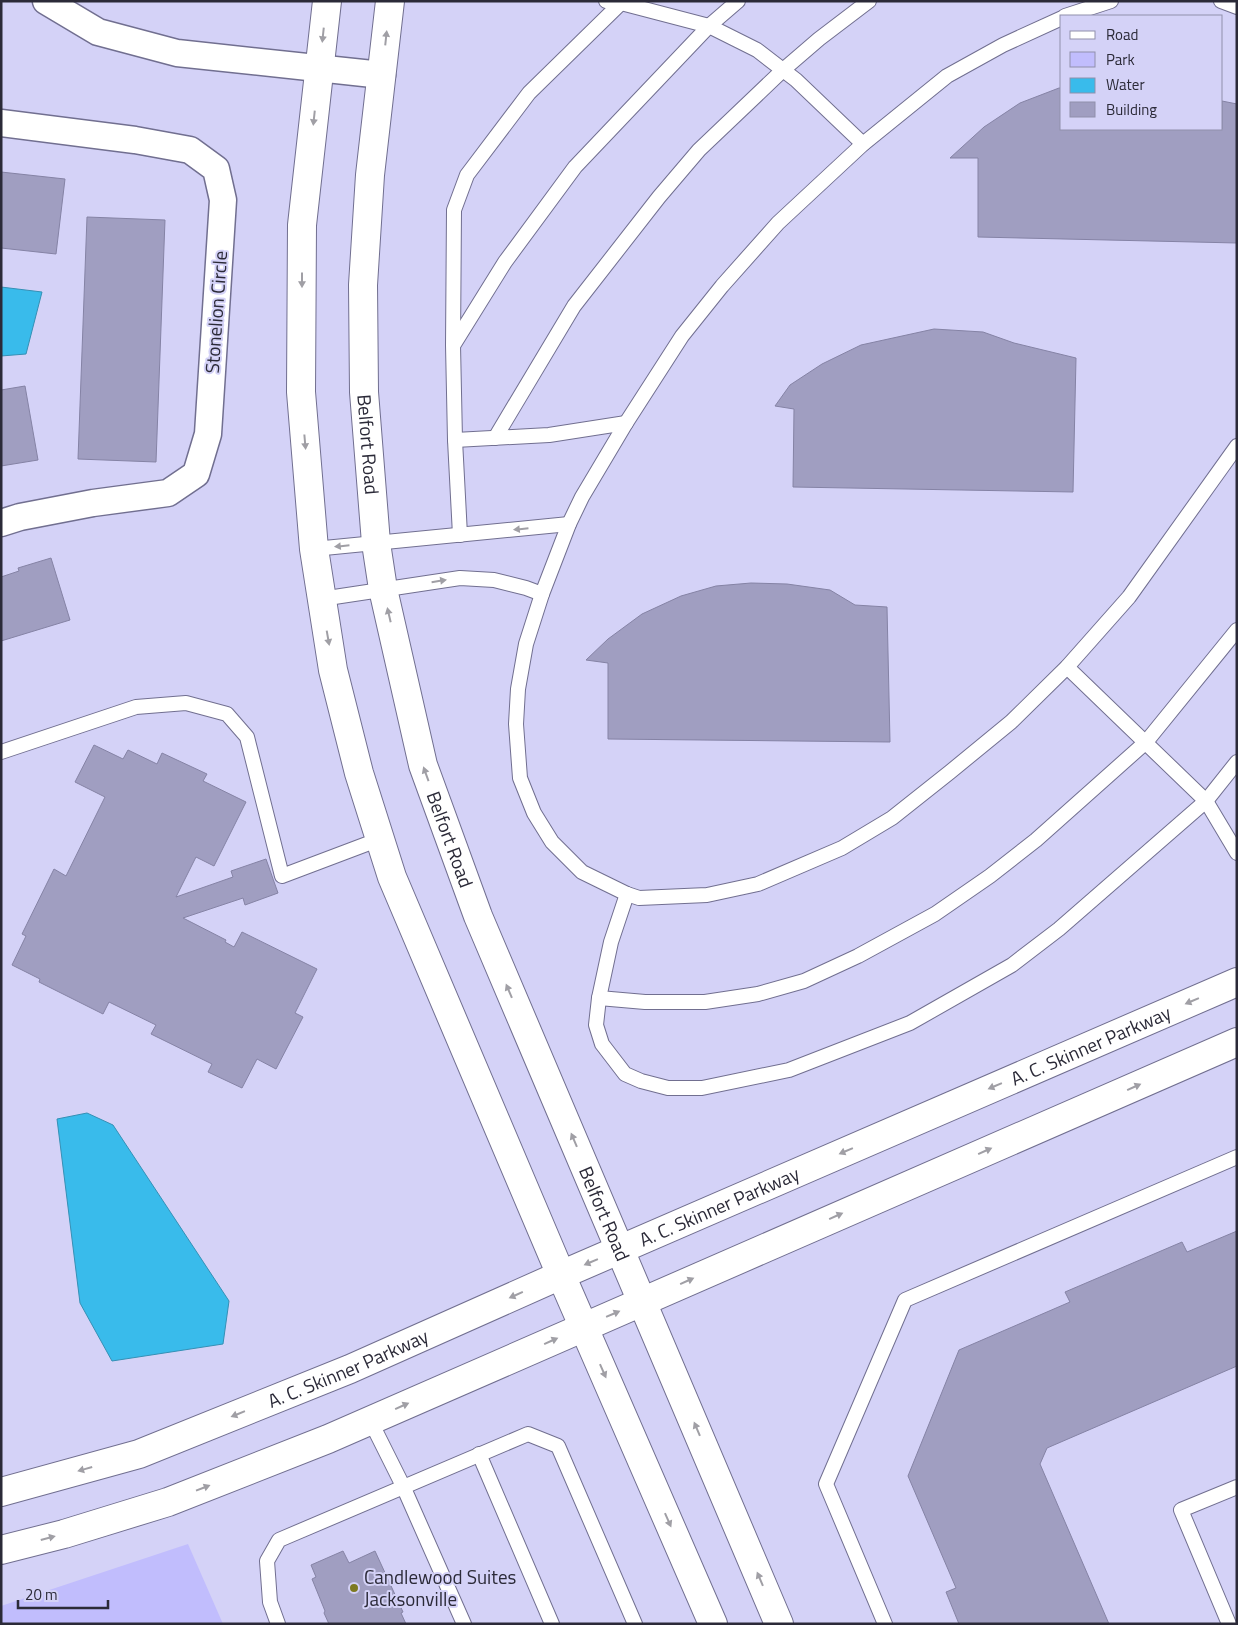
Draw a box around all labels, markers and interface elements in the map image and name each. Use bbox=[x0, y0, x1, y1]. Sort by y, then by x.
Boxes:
legend bbox=[1060, 15, 1223, 130]
text: Road bbox=[1106, 23, 1138, 46]
one-way arrow bbox=[319, 28, 327, 44]
one-way arrow bbox=[382, 30, 390, 46]
text: Park bbox=[1106, 48, 1135, 71]
text: Water bbox=[1106, 73, 1145, 96]
text: Building bbox=[1106, 98, 1157, 121]
one-way arrow bbox=[310, 110, 318, 126]
street label: Stonelion Circle bbox=[197, 250, 234, 374]
one-way arrow bbox=[298, 272, 306, 288]
street label: Belfort Road bbox=[350, 393, 387, 496]
one-way arrow bbox=[301, 434, 309, 450]
one-way arrow bbox=[513, 525, 529, 533]
one-way arrow bbox=[333, 543, 349, 551]
one-way arrow bbox=[431, 577, 447, 585]
one-way arrow bbox=[385, 608, 393, 623]
one-way arrow bbox=[324, 630, 332, 646]
one-way arrow bbox=[422, 766, 429, 781]
street label: Belfort Road bbox=[420, 787, 481, 891]
one-way arrow bbox=[505, 984, 513, 998]
street label: A. C. Skinner Parkway bbox=[1006, 997, 1175, 1092]
one-way arrow bbox=[1184, 997, 1199, 1005]
one-way arrow bbox=[1127, 1082, 1141, 1090]
one-way arrow bbox=[988, 1083, 1002, 1091]
one-way arrow bbox=[569, 1133, 577, 1147]
one-way arrow bbox=[838, 1147, 853, 1155]
one-way arrow bbox=[978, 1147, 992, 1155]
street label: A. C. Skinner Parkway bbox=[634, 1158, 804, 1253]
street label: Belfort Road bbox=[572, 1162, 638, 1265]
one-way arrow bbox=[829, 1212, 843, 1220]
one-way arrow bbox=[584, 1258, 598, 1266]
one-way arrow bbox=[680, 1277, 694, 1285]
one-way arrow bbox=[509, 1291, 523, 1299]
one-way arrow bbox=[606, 1309, 620, 1317]
street label: A. C. Skinner Parkway bbox=[263, 1321, 433, 1415]
one-way arrow bbox=[544, 1336, 558, 1344]
one-way arrow bbox=[599, 1364, 607, 1378]
one-way arrow bbox=[395, 1402, 409, 1410]
one-way arrow bbox=[231, 1410, 245, 1418]
one-way arrow bbox=[692, 1422, 700, 1436]
one-way arrow bbox=[78, 1465, 93, 1473]
one-way arrow bbox=[196, 1484, 211, 1492]
one-way arrow bbox=[664, 1513, 672, 1527]
one-way arrow bbox=[41, 1534, 56, 1542]
place label: Candlewood Suites Jacksonville bbox=[364, 1562, 516, 1613]
one-way arrow bbox=[756, 1572, 764, 1586]
scale bar bbox=[18, 1578, 108, 1610]
marker: Candlewood Suites Jacksonville bbox=[348, 1582, 360, 1594]
text: 20 m bbox=[25, 1583, 58, 1606]

